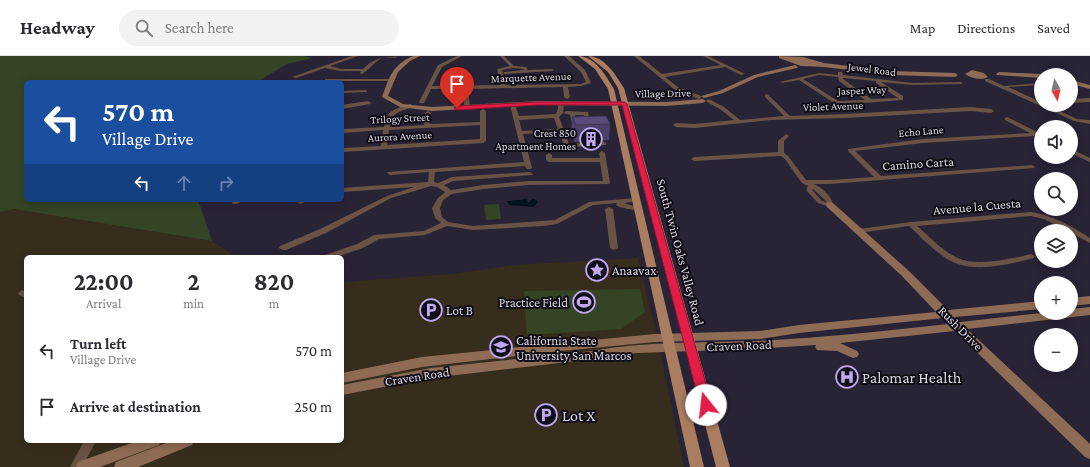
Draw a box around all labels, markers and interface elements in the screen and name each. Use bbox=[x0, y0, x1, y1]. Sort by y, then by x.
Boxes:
search box bbox=[119, 10, 399, 46]
text: Headway bbox=[20, 17, 95, 38]
icon: search bbox=[133, 17, 155, 39]
text: Search here bbox=[165, 20, 234, 36]
text: Map bbox=[910, 20, 935, 36]
text: Directions bbox=[957, 20, 1015, 36]
text: Saved bbox=[1037, 20, 1070, 36]
street label: Jewel Road bbox=[846, 60, 897, 79]
pin bbox=[440, 67, 474, 108]
north arrow bbox=[1034, 68, 1078, 112]
map controls bbox=[1034, 68, 1078, 372]
street label: Marquette Avenue bbox=[490, 70, 572, 85]
icon: arrive bbox=[446, 73, 468, 95]
street label: Jasper Way bbox=[836, 83, 888, 98]
street label: Village Drive bbox=[635, 87, 691, 100]
icon: left bbox=[36, 96, 88, 148]
text: 570 m bbox=[102, 96, 174, 127]
street label: Violet Avenue bbox=[803, 99, 863, 113]
street label: Trilogy Street bbox=[370, 110, 430, 127]
button: sound bbox=[1034, 120, 1078, 164]
street label: Echo Lane bbox=[898, 123, 944, 139]
building icon: Crest 850 Apartment Homes bbox=[578, 126, 604, 152]
place label: Crest 850 Apartment Homes bbox=[495, 127, 576, 153]
street label: Aurora Avenue bbox=[368, 128, 433, 144]
text: Village Drive bbox=[102, 129, 194, 149]
street label: Camino Carta bbox=[882, 154, 954, 173]
icon: left bbox=[131, 172, 153, 194]
icon: ahead bbox=[173, 172, 195, 194]
icon: right bbox=[215, 172, 237, 194]
button: search bbox=[1034, 172, 1078, 216]
street label: South Twin Oaks Valley Road bbox=[654, 177, 707, 327]
street label: Avenue la Cuesta bbox=[932, 195, 1022, 218]
button: layers bbox=[1034, 224, 1078, 268]
place icon: Anaavax bbox=[584, 257, 610, 283]
place label: Anaavax bbox=[612, 263, 656, 278]
text: 22:00 bbox=[74, 268, 134, 295]
text: 2 bbox=[188, 268, 200, 295]
text: 820 bbox=[254, 268, 294, 295]
button: + bbox=[1034, 276, 1078, 320]
sports icon: Practice Field bbox=[571, 289, 597, 315]
place label: Practice Field bbox=[499, 295, 568, 310]
text: Arrival bbox=[86, 296, 121, 311]
text: min bbox=[183, 296, 204, 311]
text: m bbox=[269, 296, 279, 311]
parking icon: Lot B bbox=[418, 297, 444, 323]
place label: Lot B bbox=[446, 303, 473, 318]
street label: Rush Drive bbox=[935, 303, 986, 354]
button: − bbox=[1034, 328, 1078, 372]
place label: California State University San Marcos bbox=[516, 333, 632, 363]
school or university icon: California State University San Marcos bbox=[488, 334, 514, 360]
text: Turn left bbox=[70, 336, 126, 352]
street label: Craven Road bbox=[706, 337, 772, 354]
icon: left bbox=[36, 340, 58, 362]
text: 570 m bbox=[295, 343, 332, 359]
text: Village Drive bbox=[70, 352, 136, 367]
street label: Craven Road bbox=[384, 364, 451, 389]
hospital icon: Palomar Health bbox=[834, 364, 860, 390]
place label: Palomar Health bbox=[862, 369, 962, 386]
position arrow bbox=[685, 384, 727, 426]
icon: arrive bbox=[36, 396, 58, 418]
text: Arrive at destination bbox=[70, 399, 201, 415]
text: 250 m bbox=[294, 399, 332, 415]
parking icon: Lot X bbox=[533, 402, 559, 428]
place label: Lot X bbox=[562, 407, 596, 424]

